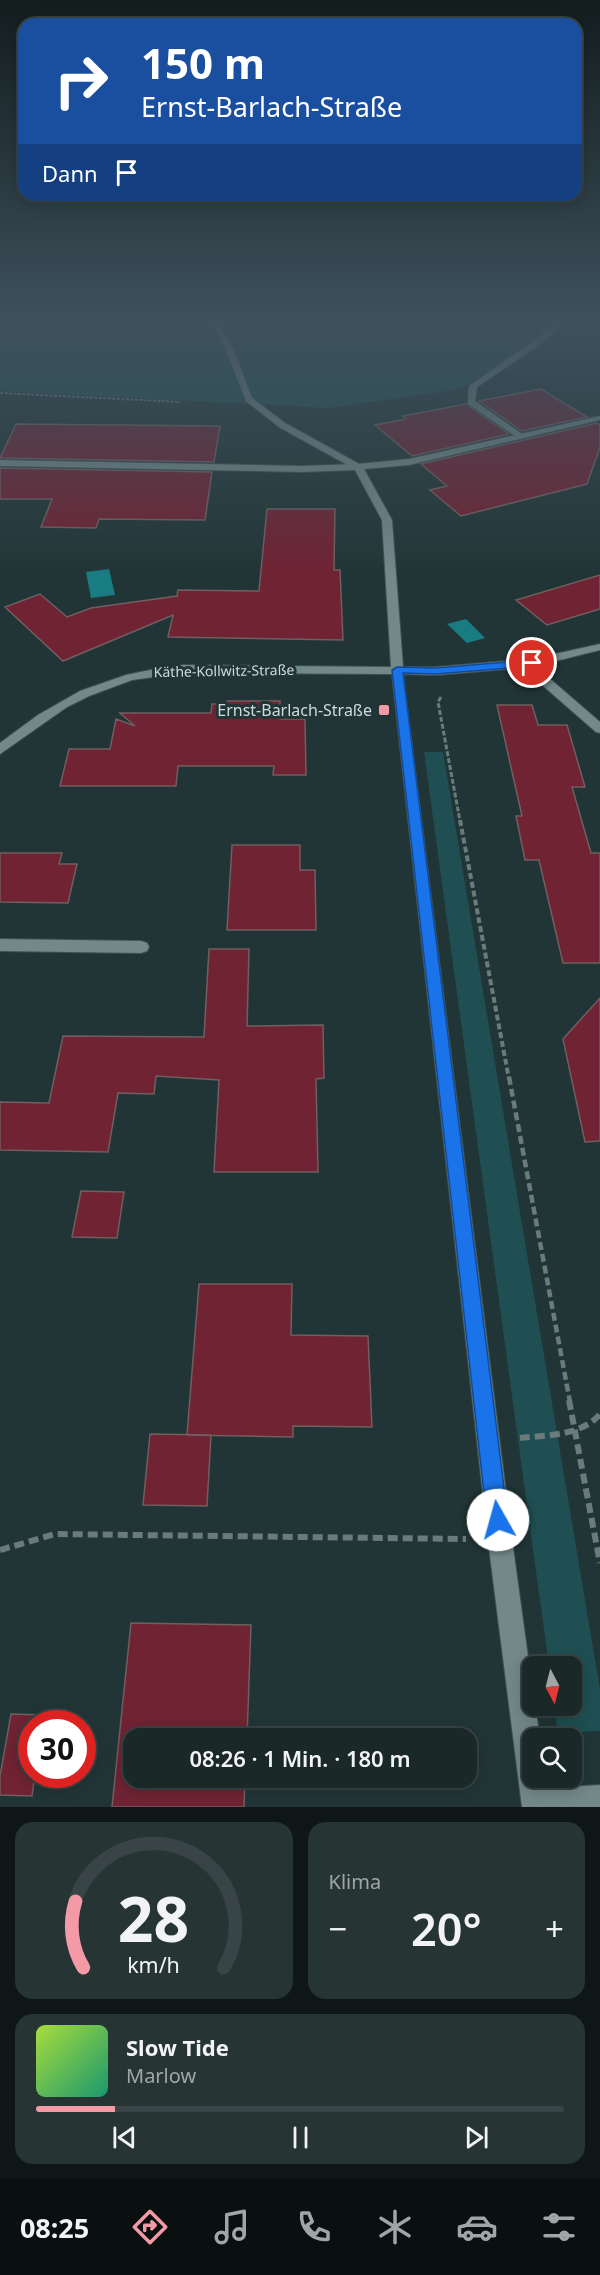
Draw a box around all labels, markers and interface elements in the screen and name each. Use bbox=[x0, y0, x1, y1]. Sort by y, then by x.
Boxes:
text: 150 m bbox=[141, 34, 265, 91]
icon: right bbox=[42, 42, 120, 120]
text: Ernst-Barlach-Straße bbox=[141, 88, 402, 125]
icon: arrive bbox=[110, 156, 143, 189]
text: Dann bbox=[42, 158, 98, 188]
pin bbox=[506, 637, 557, 688]
icon: arrive bbox=[515, 646, 548, 679]
street label: Käthe-Kollwitz-Straße bbox=[154, 660, 295, 681]
place label: Ernst-Barlach-Straße bbox=[217, 699, 372, 721]
marker: Ernst-Barlach-Straße bbox=[377, 703, 391, 717]
position arrow bbox=[466, 1488, 530, 1552]
north arrow bbox=[522, 1656, 582, 1716]
map controls bbox=[522, 1656, 582, 1788]
speed limit sign: 30 bbox=[18, 1710, 96, 1788]
button: search bbox=[522, 1728, 582, 1788]
text: 08:26 · 1 Min. · 180 m bbox=[189, 1743, 411, 1773]
text: Klima bbox=[329, 1868, 381, 1895]
text: 28 bbox=[118, 1875, 189, 1960]
text: 20° bbox=[411, 1898, 482, 1959]
text: − bbox=[329, 1906, 347, 1951]
text: + bbox=[545, 1906, 564, 1951]
text: km/h bbox=[127, 1950, 180, 1979]
text: Slow Tide bbox=[126, 2032, 229, 2062]
text: Marlow bbox=[126, 2062, 196, 2089]
icon: previous bbox=[108, 2121, 141, 2154]
icon: pause bbox=[284, 2121, 317, 2154]
icon: next bbox=[460, 2121, 493, 2154]
icon: directions bbox=[129, 2206, 171, 2248]
icon: music bbox=[211, 2206, 253, 2248]
icon: phone bbox=[293, 2206, 335, 2248]
icon: climate bbox=[374, 2206, 416, 2248]
icon: car bbox=[456, 2206, 498, 2248]
icon: filters bbox=[538, 2206, 580, 2248]
text: 08:25 bbox=[20, 2209, 89, 2246]

